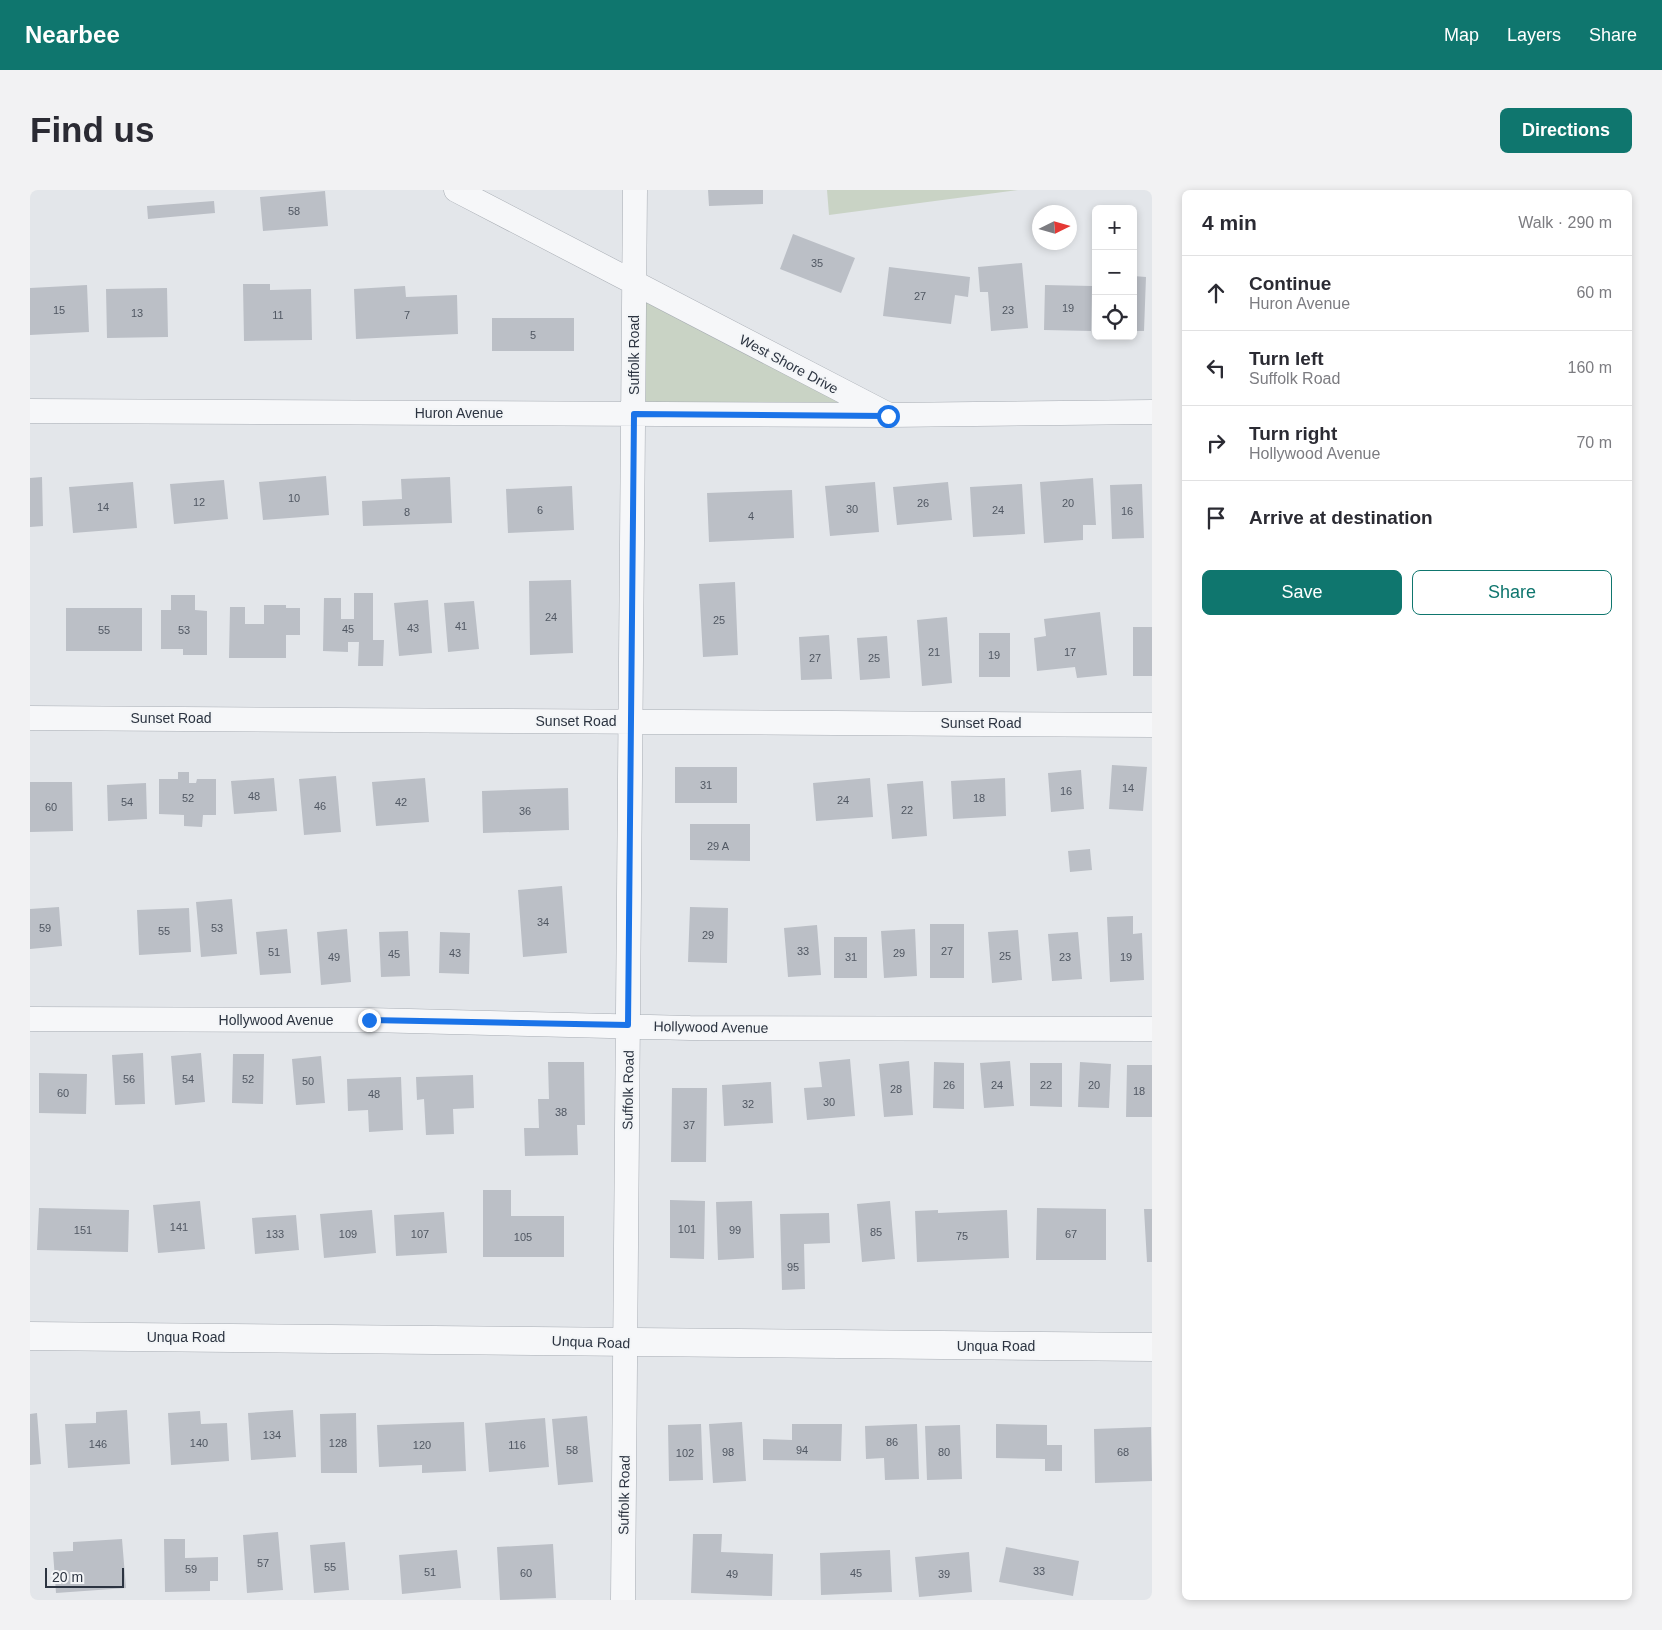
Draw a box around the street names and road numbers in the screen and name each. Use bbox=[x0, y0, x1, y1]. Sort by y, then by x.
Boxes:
street label: Suffolk Road bbox=[626, 315, 642, 395]
street label: West Shore Drive bbox=[737, 331, 841, 397]
street label: Huron Avenue bbox=[415, 405, 503, 421]
street label: Sunset Road bbox=[131, 710, 211, 726]
street label: Sunset Road bbox=[536, 713, 616, 729]
street label: Sunset Road bbox=[941, 715, 1021, 731]
street label: Hollywood Avenue bbox=[219, 1012, 334, 1028]
street label: Hollywood Avenue bbox=[653, 1018, 769, 1036]
street label: Suffolk Road bbox=[619, 1050, 637, 1130]
street label: Unqua Road bbox=[147, 1329, 225, 1345]
street label: Unqua Road bbox=[551, 1333, 631, 1351]
street label: Unqua Road bbox=[957, 1338, 1035, 1354]
street label: Suffolk Road bbox=[615, 1455, 633, 1535]

